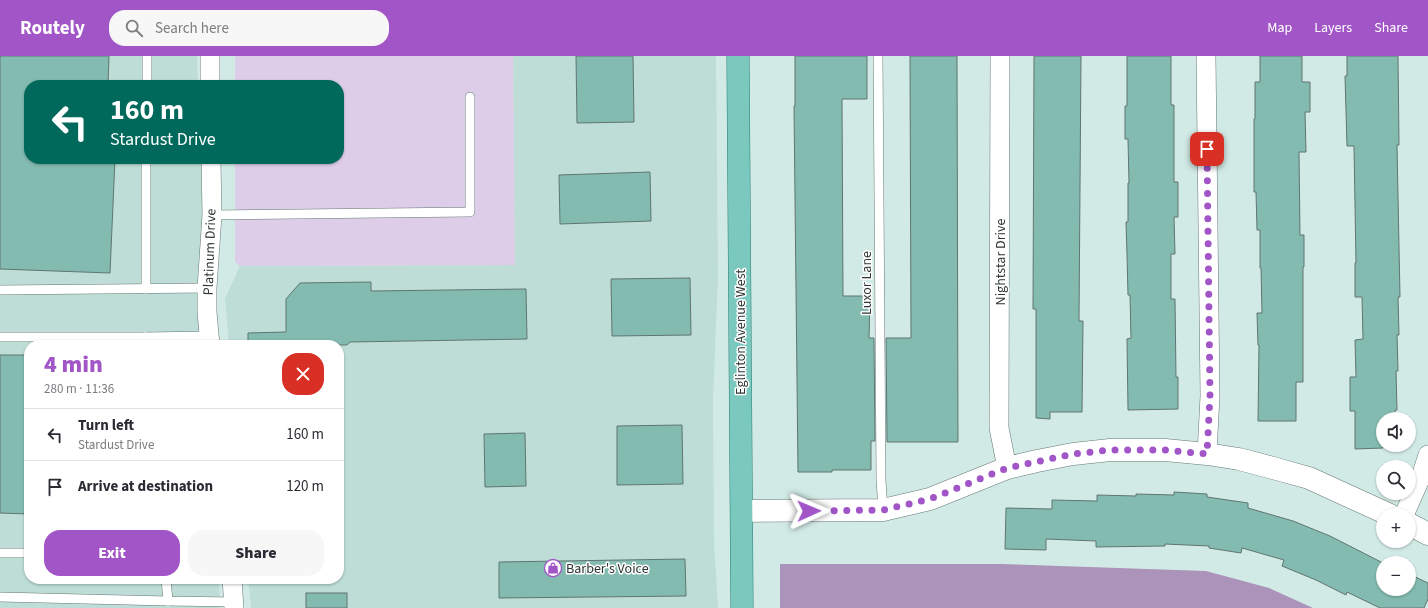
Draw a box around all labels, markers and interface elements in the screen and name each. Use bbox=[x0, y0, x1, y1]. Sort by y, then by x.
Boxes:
search box bbox=[109, 10, 389, 46]
text: Routely bbox=[20, 15, 85, 42]
icon: search bbox=[123, 17, 145, 39]
text: Search here bbox=[155, 18, 229, 39]
text: Map bbox=[1267, 18, 1292, 38]
text: Layers bbox=[1314, 18, 1352, 38]
text: Share bbox=[1374, 18, 1408, 38]
text: 160 m bbox=[110, 90, 184, 130]
icon: left bbox=[44, 96, 96, 148]
text: Stardust Drive bbox=[110, 127, 216, 152]
pin bbox=[1190, 132, 1224, 166]
icon: arrive bbox=[1196, 138, 1218, 160]
street label: Platinum Drive bbox=[198, 208, 222, 296]
street label: Nightstar Drive bbox=[991, 219, 1011, 305]
street label: Luxor Lane bbox=[857, 251, 877, 315]
street label: Eglinton Avenue West bbox=[731, 269, 751, 395]
text: 4 min bbox=[44, 347, 103, 382]
button: close bbox=[282, 353, 324, 395]
text: 280 m · 11:36 bbox=[44, 380, 114, 398]
map controls bbox=[1376, 412, 1416, 596]
button: sound bbox=[1376, 412, 1416, 452]
text: Turn left bbox=[78, 415, 134, 436]
icon: left bbox=[44, 424, 66, 446]
text: 160 m bbox=[286, 424, 324, 445]
text: Stardust Drive bbox=[78, 436, 154, 454]
button: search bbox=[1376, 460, 1416, 500]
icon: arrive bbox=[44, 476, 66, 498]
text: Arrive at destination bbox=[78, 476, 213, 497]
text: 120 m bbox=[286, 476, 324, 497]
position arrow bbox=[788, 490, 830, 532]
button: + bbox=[1376, 508, 1416, 548]
button: Exit bbox=[44, 530, 180, 576]
button: Share bbox=[188, 530, 324, 576]
button: − bbox=[1376, 556, 1416, 596]
shop icon: Barber's Voice bbox=[543, 558, 563, 578]
place label: Barber's Voice bbox=[566, 559, 649, 579]

